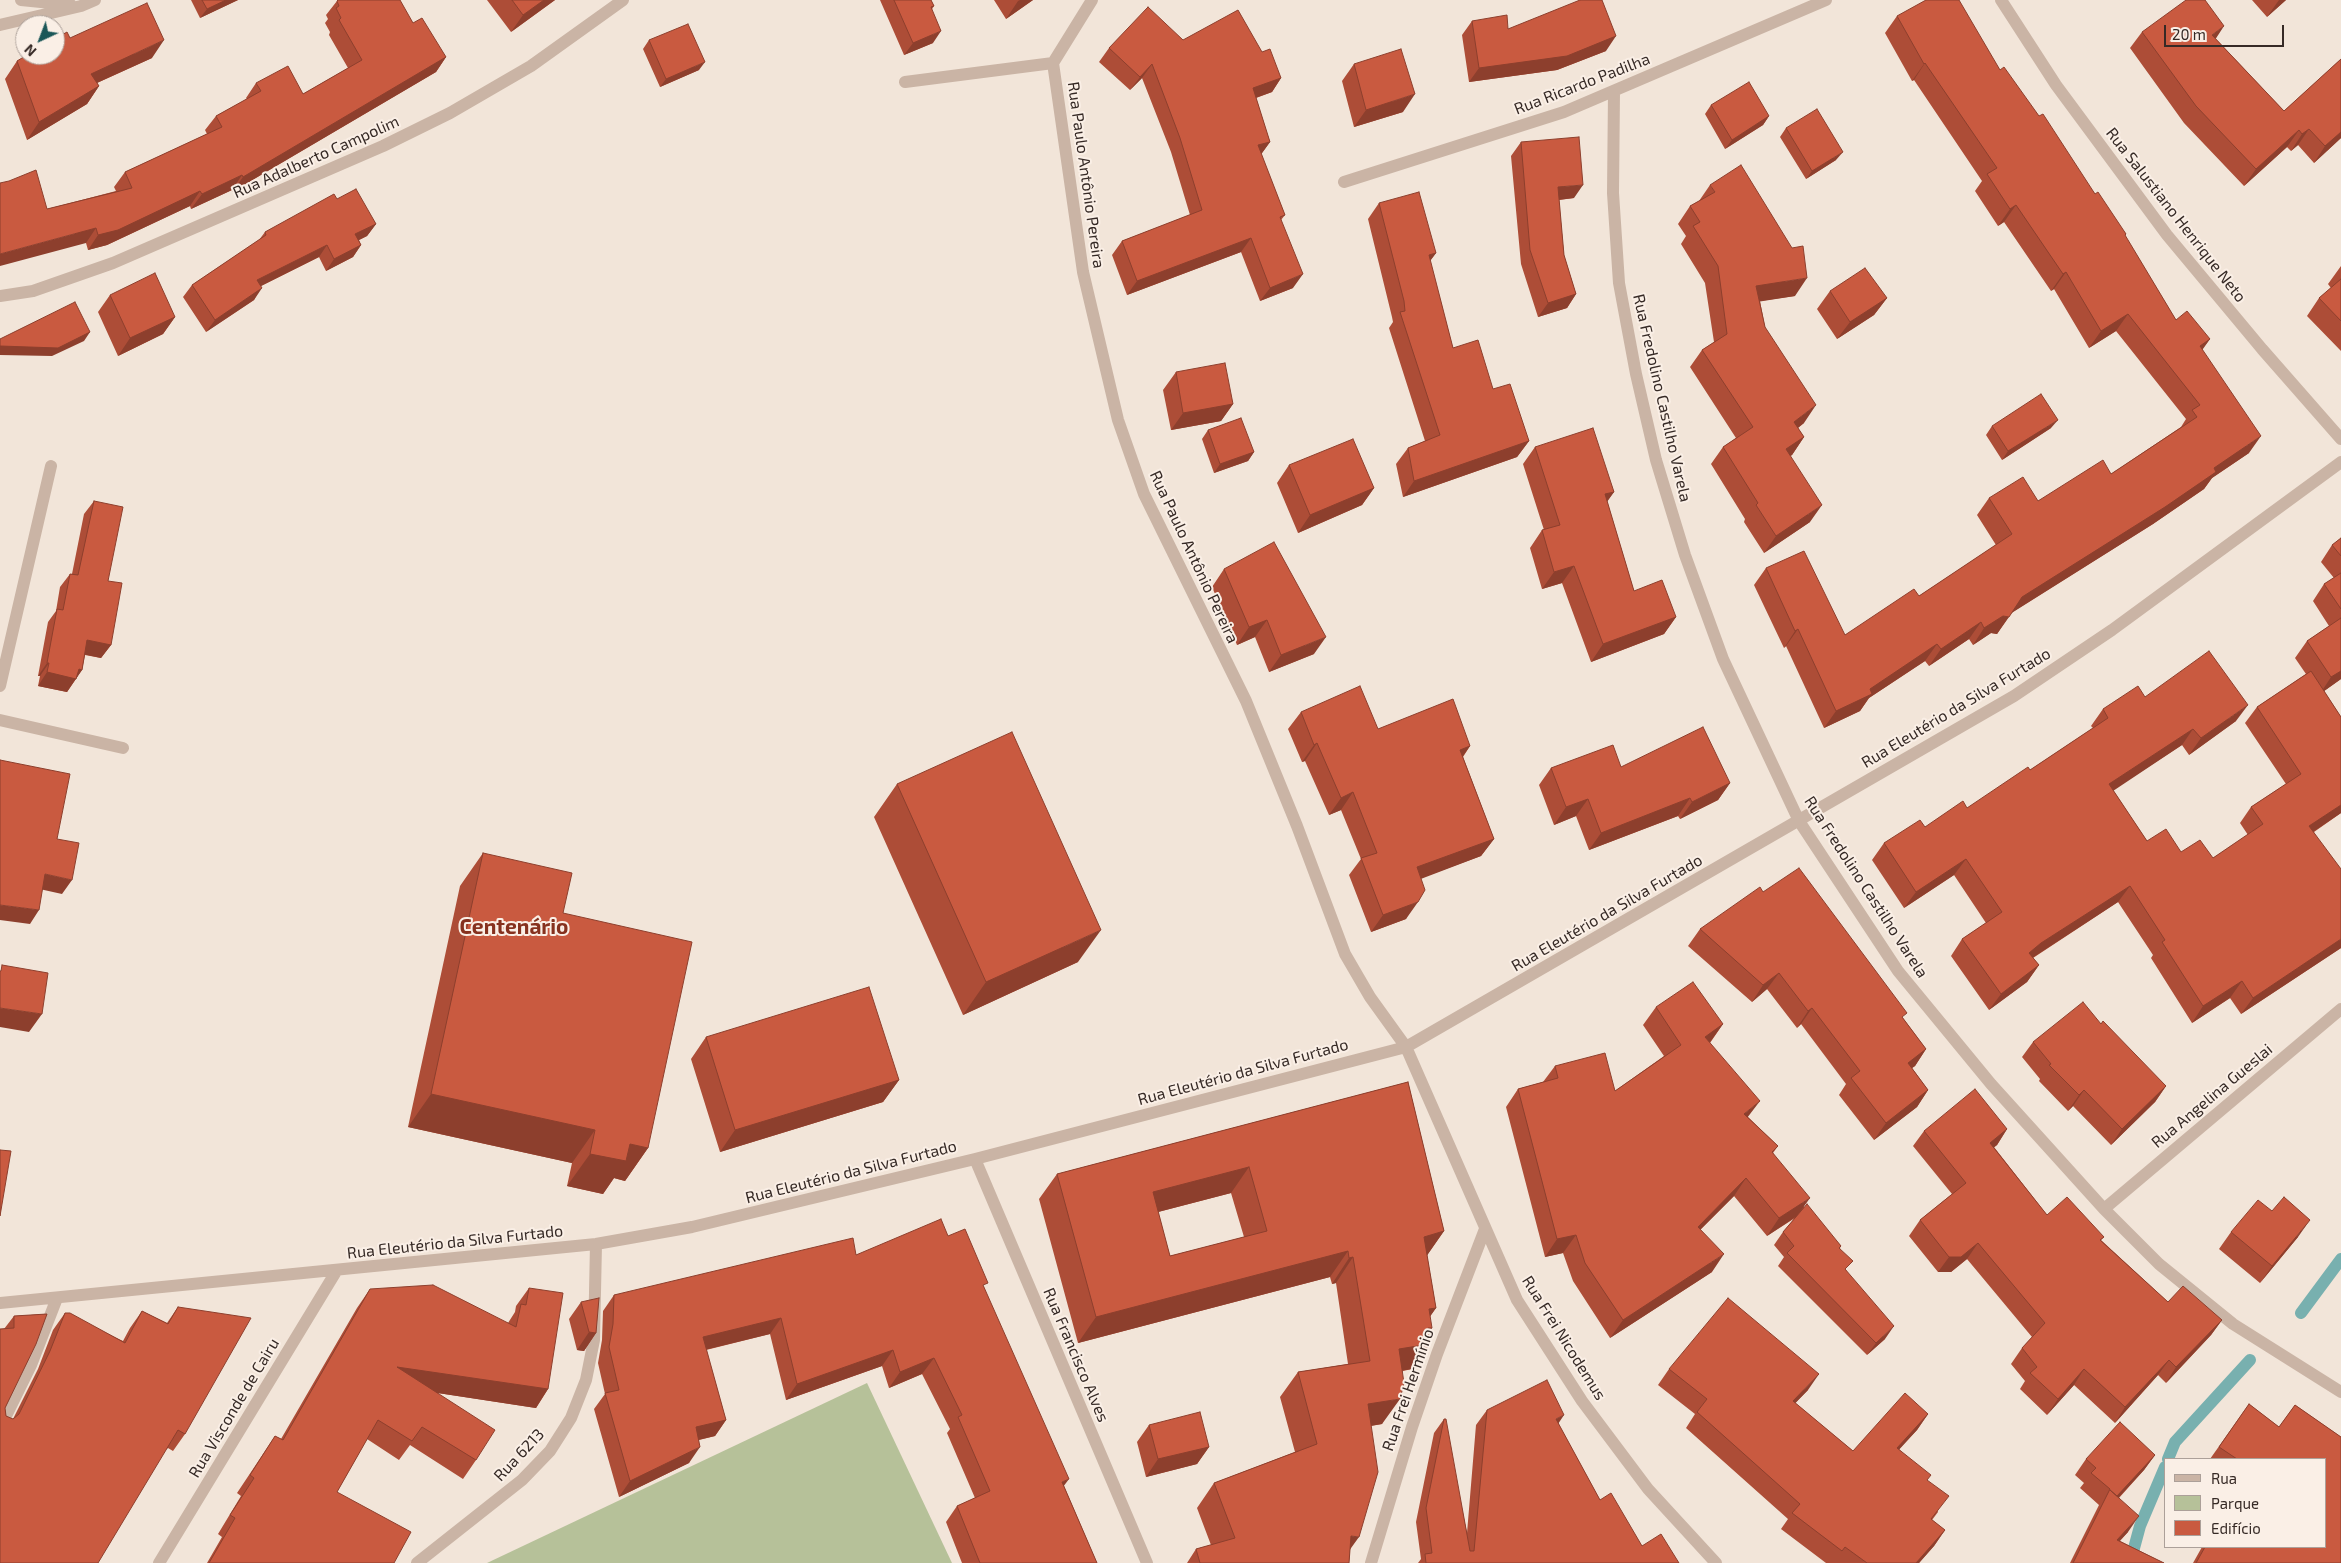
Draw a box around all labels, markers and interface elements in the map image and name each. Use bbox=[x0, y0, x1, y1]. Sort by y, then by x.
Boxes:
north arrow bbox=[15, 15, 65, 65]
scale bar bbox=[2166, 15, 2286, 47]
text: 20 m bbox=[2172, 25, 2206, 43]
text: N bbox=[21, 41, 40, 60]
street label: Rua Ricardo Padilha bbox=[1511, 49, 1653, 119]
street label: Rua Paulo Antônio Pereira bbox=[1063, 80, 1109, 270]
street label: Rua Adalberto Campolim bbox=[230, 112, 402, 202]
street label: Rua Salustiano Henrique Neto bbox=[2102, 124, 2250, 306]
street label: Rua Fredolino Castilho Varela bbox=[1629, 292, 1695, 504]
street label: Rua Paulo Antônio Pereira bbox=[1146, 468, 1242, 646]
street label: Rua Eleutério da Silva Furtado bbox=[1858, 644, 2054, 772]
street label: Rua Fredolino Castilho Varela bbox=[1800, 793, 1932, 981]
street label: Rua Eleutério da Silva Furtado bbox=[1508, 850, 1706, 976]
district label: Centenário bbox=[459, 914, 569, 940]
street label: Rua Eleutério da Silva Furtado bbox=[1136, 1035, 1350, 1109]
street label: Rua Angelina Gueslai bbox=[2148, 1040, 2276, 1152]
street label: Rua Eleutério da Silva Furtado bbox=[743, 1136, 959, 1208]
street label: Rua Eleutério da Silva Furtado bbox=[346, 1221, 564, 1263]
street label: Rua Frei Nicodemus bbox=[1518, 1272, 1610, 1404]
street label: Rua Francisco Alves bbox=[1039, 1285, 1113, 1425]
street label: Rua Frei Hermínio bbox=[1378, 1326, 1438, 1454]
street label: Rua Visconde de Cairu bbox=[185, 1335, 283, 1481]
street label: Rua 6213 bbox=[490, 1425, 548, 1485]
legend bbox=[2164, 1458, 2326, 1548]
text: Rua bbox=[2211, 1469, 2237, 1487]
text: Parque bbox=[2211, 1494, 2259, 1512]
text: Edifício bbox=[2211, 1519, 2261, 1537]

